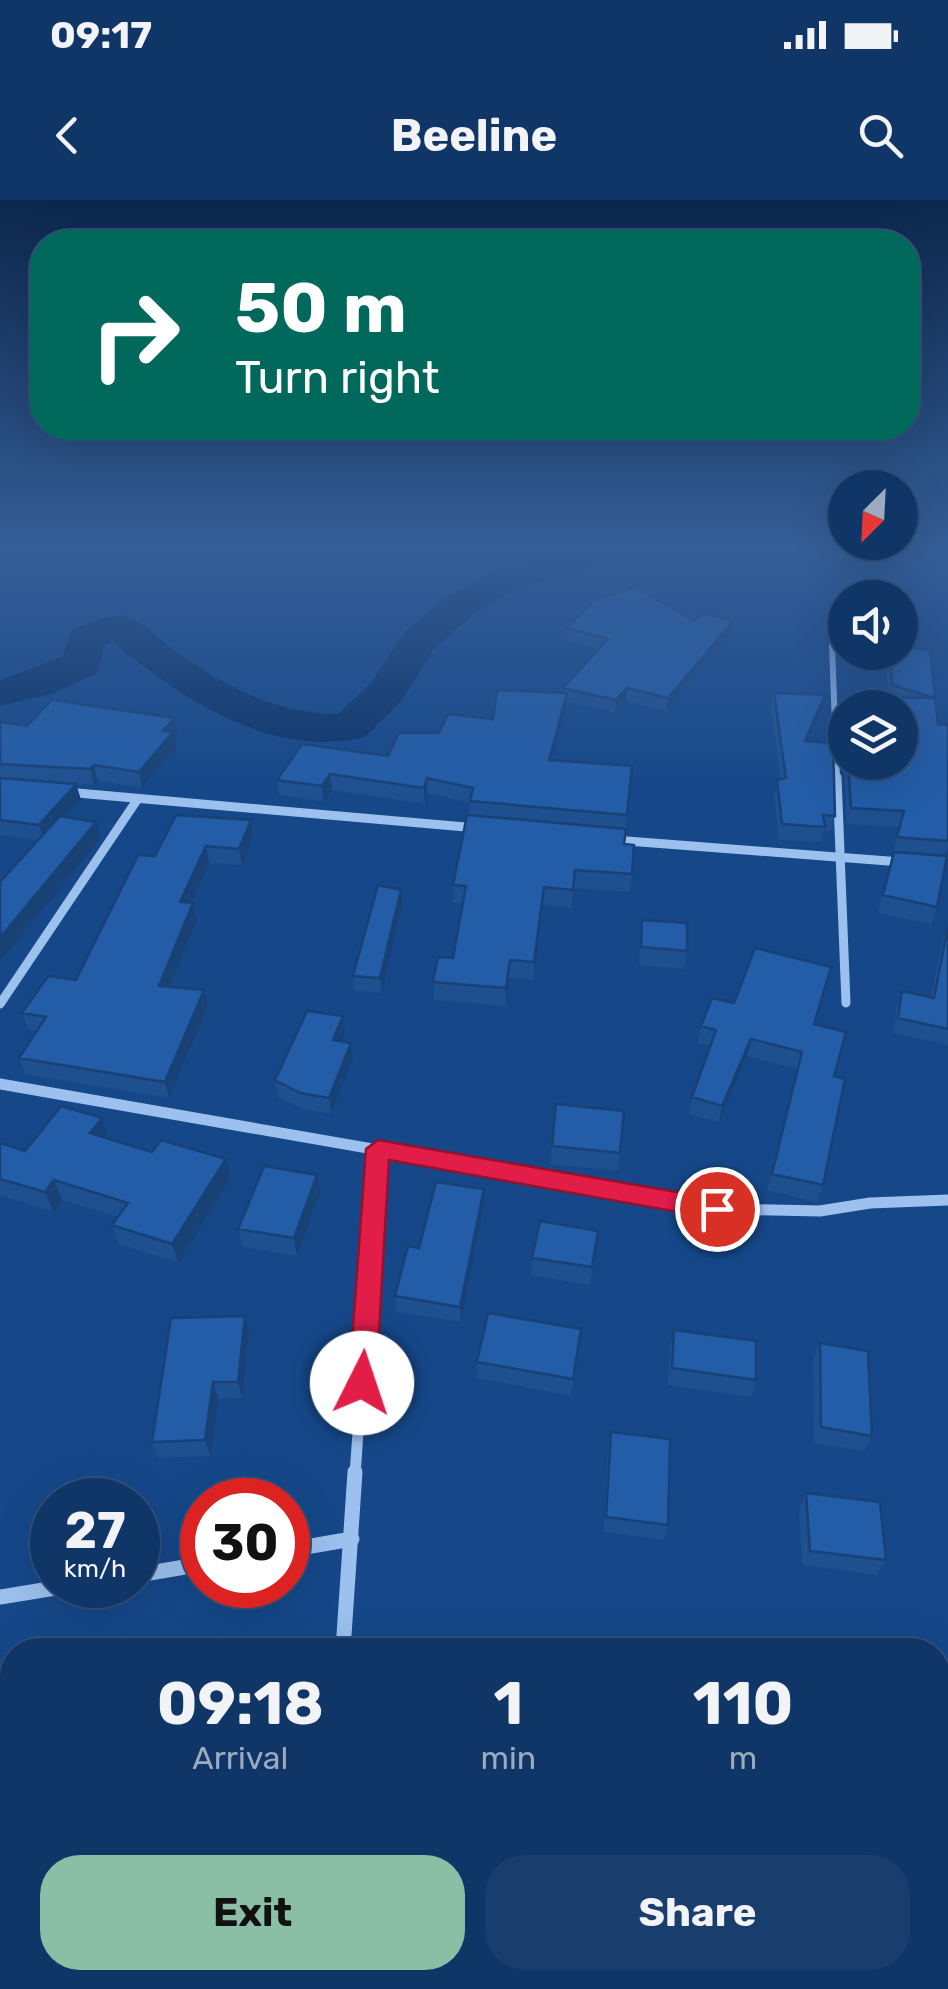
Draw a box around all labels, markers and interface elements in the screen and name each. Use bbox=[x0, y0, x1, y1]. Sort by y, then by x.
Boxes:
text: 09:17 bbox=[50, 12, 152, 58]
icon: back bbox=[40, 108, 95, 163]
icon: search bbox=[853, 108, 908, 163]
text: Beeline bbox=[391, 109, 557, 162]
text: 50 m bbox=[235, 267, 407, 350]
icon: right bbox=[70, 270, 200, 400]
text: Turn right bbox=[235, 351, 439, 404]
north arrow bbox=[828, 470, 918, 560]
map controls bbox=[828, 470, 918, 780]
button: sound bbox=[828, 580, 918, 670]
button: layers bbox=[828, 690, 918, 780]
pin bbox=[675, 1167, 760, 1252]
icon: arrive bbox=[690, 1182, 745, 1237]
position arrow bbox=[310, 1331, 414, 1435]
speed limit sign: 30 bbox=[180, 1478, 310, 1608]
text: 27 bbox=[64, 1501, 126, 1561]
text: km/h bbox=[64, 1554, 126, 1583]
text: 09:18 bbox=[157, 1668, 324, 1739]
text: 1 bbox=[493, 1668, 523, 1739]
text: 110 bbox=[693, 1668, 793, 1739]
text: Arrival bbox=[192, 1739, 288, 1777]
text: min bbox=[481, 1739, 536, 1777]
text: m bbox=[729, 1739, 757, 1777]
button: Exit bbox=[40, 1855, 465, 1970]
button: Share bbox=[485, 1855, 910, 1970]

